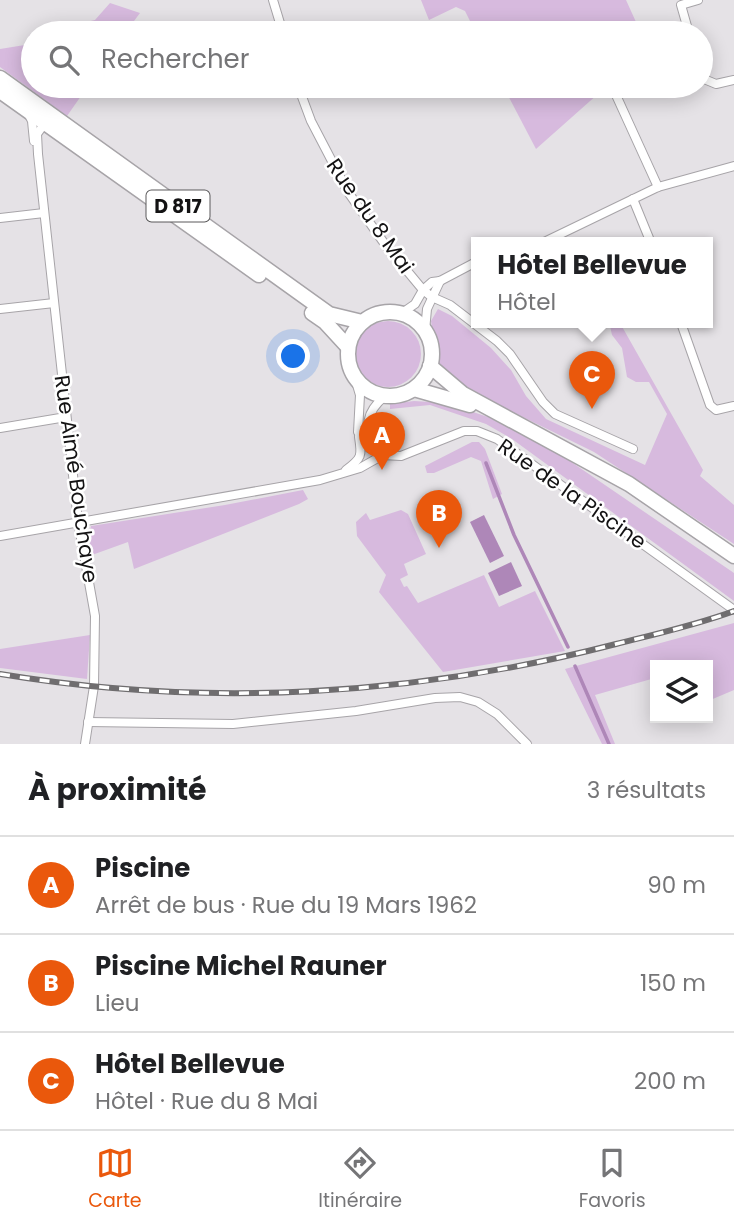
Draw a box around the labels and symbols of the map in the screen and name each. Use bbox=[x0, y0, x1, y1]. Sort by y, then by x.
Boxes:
street label: Rue du 8 Mai bbox=[320, 152, 421, 279]
road number: D 817 bbox=[146, 190, 210, 222]
your location bbox=[276, 339, 310, 373]
pin: C bbox=[569, 351, 615, 409]
street label: Rue Aimé Bouchaye bbox=[48, 373, 105, 585]
pin: A bbox=[359, 412, 405, 470]
street label: Rue de la Piscine bbox=[492, 431, 652, 556]
pin: B bbox=[416, 490, 462, 548]

